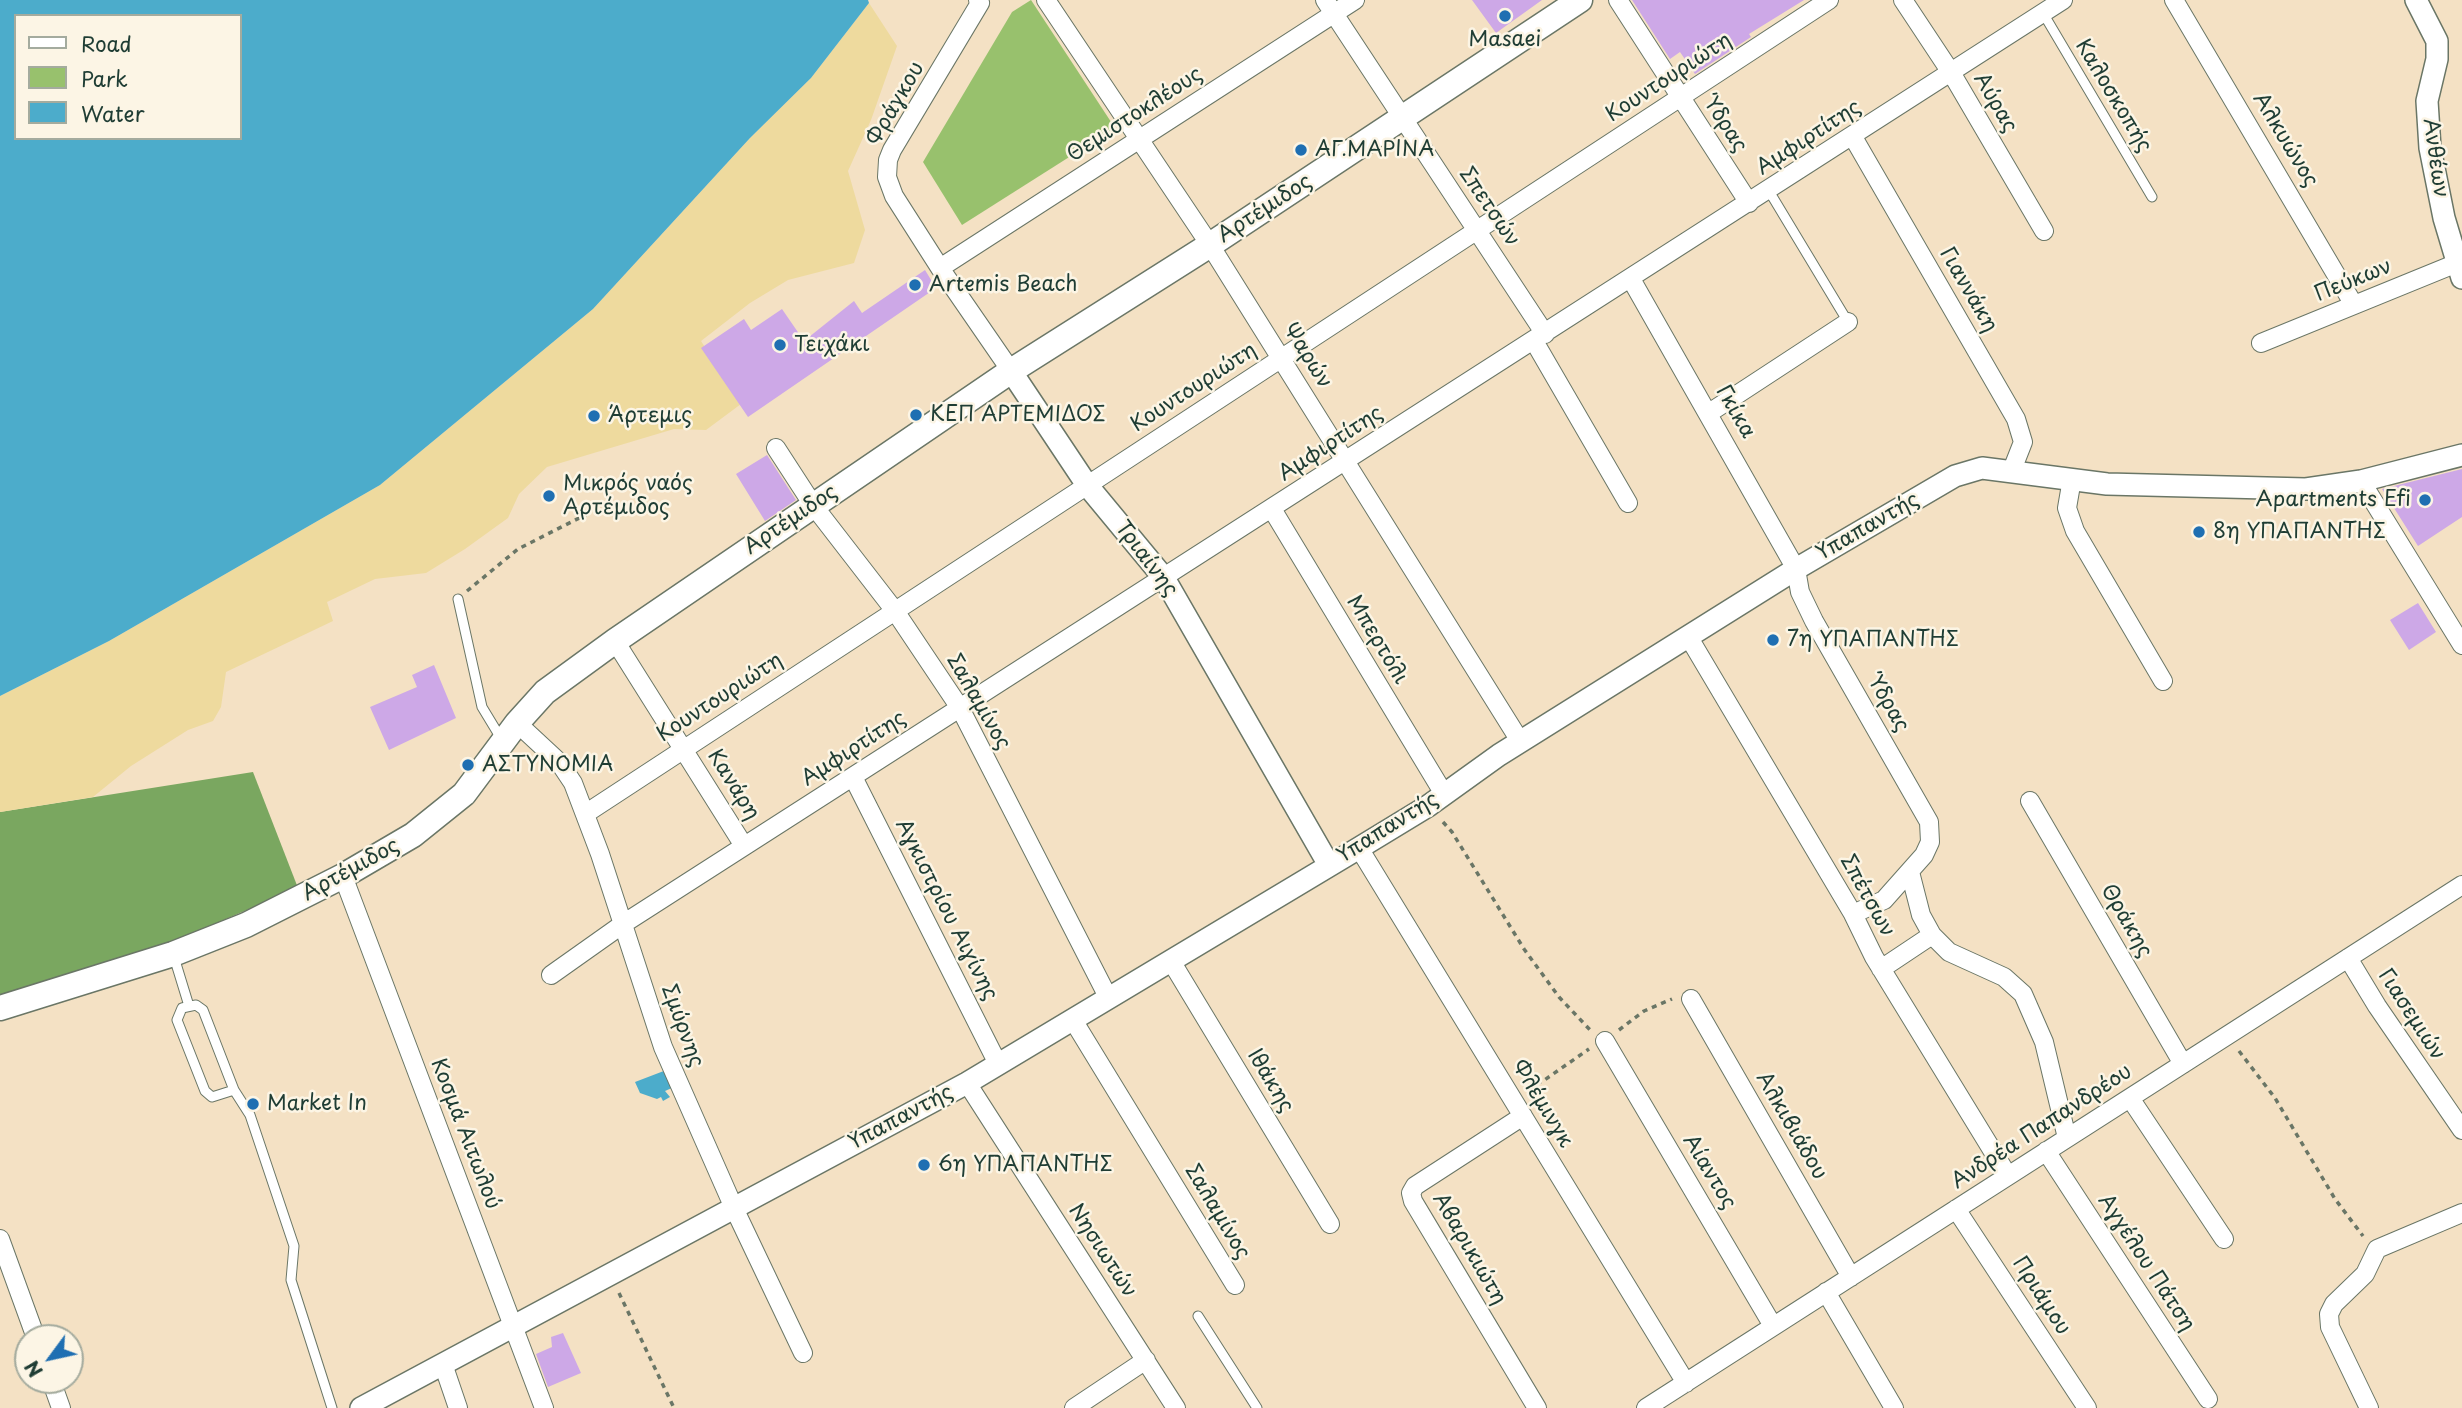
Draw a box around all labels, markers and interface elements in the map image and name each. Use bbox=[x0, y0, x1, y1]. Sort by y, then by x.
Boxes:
marker: Masaei bbox=[1497, 8, 1513, 24]
legend bbox=[14, 14, 242, 140]
text: Road bbox=[81, 27, 132, 59]
place label: Masaei bbox=[1469, 27, 1541, 53]
street label: Κουντουριώτη bbox=[1602, 28, 1736, 128]
street label: Καλοσκοπής bbox=[2069, 35, 2157, 157]
street label: Φράγκου bbox=[862, 57, 930, 151]
text: Park bbox=[81, 62, 128, 94]
street label: Θεμιστοκλέους bbox=[1063, 62, 1207, 168]
street label: Αύρας bbox=[1968, 69, 2022, 137]
street label: Αλκυώνος bbox=[2247, 88, 2323, 192]
street label: Ύδρας bbox=[1698, 93, 1752, 157]
street label: Αμφιρτίτης bbox=[1752, 95, 1866, 181]
text: Water bbox=[81, 97, 144, 129]
street label: Ανθέων bbox=[2417, 117, 2453, 199]
place label: ΑΓ.ΜΑΡΙΝΑ bbox=[1315, 137, 1434, 163]
marker: ΑΓ.ΜΑΡΙΝΑ bbox=[1293, 142, 1309, 158]
street label: Σπετσών bbox=[1453, 163, 1525, 251]
street label: Αρτέμιδος bbox=[1213, 169, 1317, 249]
street label: Γιαννάκη bbox=[1934, 243, 2002, 337]
street label: Πεύκων bbox=[2310, 254, 2396, 308]
place label: Artemis Beach bbox=[929, 272, 1077, 298]
marker: Artemis Beach bbox=[907, 277, 923, 293]
street label: Ψαρών bbox=[1277, 319, 1337, 393]
place label: Τειχάκι bbox=[794, 332, 870, 358]
marker: Τειχάκι bbox=[772, 337, 788, 353]
street label: Κουντουριώτη bbox=[1127, 338, 1261, 438]
street label: Γκίκα bbox=[1710, 381, 1760, 443]
street label: Αμφιρτίτης bbox=[1274, 401, 1388, 487]
place label: ΚΕΠ ΑΡΤΕΜΙΔΟΣ bbox=[930, 402, 1106, 428]
place label: Άρτεμις bbox=[608, 403, 692, 429]
marker: ΚΕΠ ΑΡΤΕΜΙΔΟΣ bbox=[908, 407, 924, 423]
marker: Άρτεμις bbox=[586, 408, 602, 424]
place label: Μικρός ναός Αρτέμιδος bbox=[563, 471, 693, 521]
street label: Αρτέμιδος bbox=[740, 480, 842, 560]
street label: Υπαπαντής bbox=[1812, 487, 1924, 567]
place label: Apartments Efi bbox=[2256, 487, 2411, 513]
marker: Μικρός ναός Αρτέμιδος bbox=[541, 488, 557, 504]
marker: Apartments Efi bbox=[2417, 492, 2433, 508]
street label: Τριαίνης bbox=[1109, 516, 1183, 602]
place label: 8η ΥΠΑΠΑΝΤΗΣ bbox=[2213, 519, 2386, 545]
marker: 8η ΥΠΑΠΑΝΤΗΣ bbox=[2191, 524, 2207, 540]
street label: Μπερτόλι bbox=[1341, 591, 1413, 689]
place label: 7η ΥΠΑΠΑΝΤΗΣ bbox=[1787, 627, 1959, 653]
marker: 7η ΥΠΑΠΑΝΤΗΣ bbox=[1765, 632, 1781, 648]
street label: Κουντουριώτη bbox=[653, 648, 787, 748]
street label: Σαλαμίνος bbox=[941, 650, 1015, 754]
street label: Ύδρας bbox=[1862, 672, 1914, 736]
street label: Αμφιρτίτης bbox=[797, 706, 911, 792]
street label: Κανάρη bbox=[702, 745, 764, 825]
place label: ΑΣΤΥΝΟΜΙΑ bbox=[482, 752, 613, 778]
marker: ΑΣΤΥΝΟΜΙΑ bbox=[460, 757, 476, 773]
street label: Υπαπαντής bbox=[1333, 787, 1443, 869]
street label: Αγκιστρίου Αιγίνης bbox=[889, 815, 1003, 1005]
street label: Αρτέμιδος bbox=[298, 833, 404, 907]
street label: Σπέτσων bbox=[1834, 851, 1900, 941]
street label: Θράκης bbox=[2095, 880, 2157, 962]
street label: Γιασεμιών bbox=[2372, 965, 2450, 1065]
street label: Σμύρνης bbox=[655, 981, 709, 1071]
street label: Ιθάκης bbox=[1241, 1045, 1299, 1117]
street label: Κοσμά Αιτωλού bbox=[425, 1055, 505, 1213]
street label: Φλέμινγκ bbox=[1506, 1055, 1578, 1153]
street label: Ανδρέα Παπανδρέου bbox=[1947, 1059, 2137, 1195]
street label: Αλκιβιάδου bbox=[1750, 1068, 1832, 1184]
street label: Υπαπαντής bbox=[845, 1080, 957, 1156]
place label: Market In bbox=[267, 1091, 367, 1117]
marker: Market In bbox=[245, 1096, 261, 1112]
street label: Αίαντος bbox=[1677, 1130, 1741, 1214]
place label: 6η ΥΠΑΠΑΝΤΗΣ bbox=[938, 1152, 1113, 1178]
marker: 6η ΥΠΑΠΑΝΤΗΣ bbox=[916, 1157, 932, 1173]
street label: Σαλαμίνος bbox=[1179, 1160, 1255, 1264]
street label: Αβαρικιώτη bbox=[1427, 1189, 1511, 1309]
street label: Αγγέλου Πάτση bbox=[2092, 1190, 2200, 1336]
street label: Νησιωτών bbox=[1062, 1199, 1142, 1303]
street label: Πριάμου bbox=[2006, 1252, 2076, 1340]
north arrow bbox=[14, 1324, 84, 1394]
text: N bbox=[17, 1355, 49, 1383]

